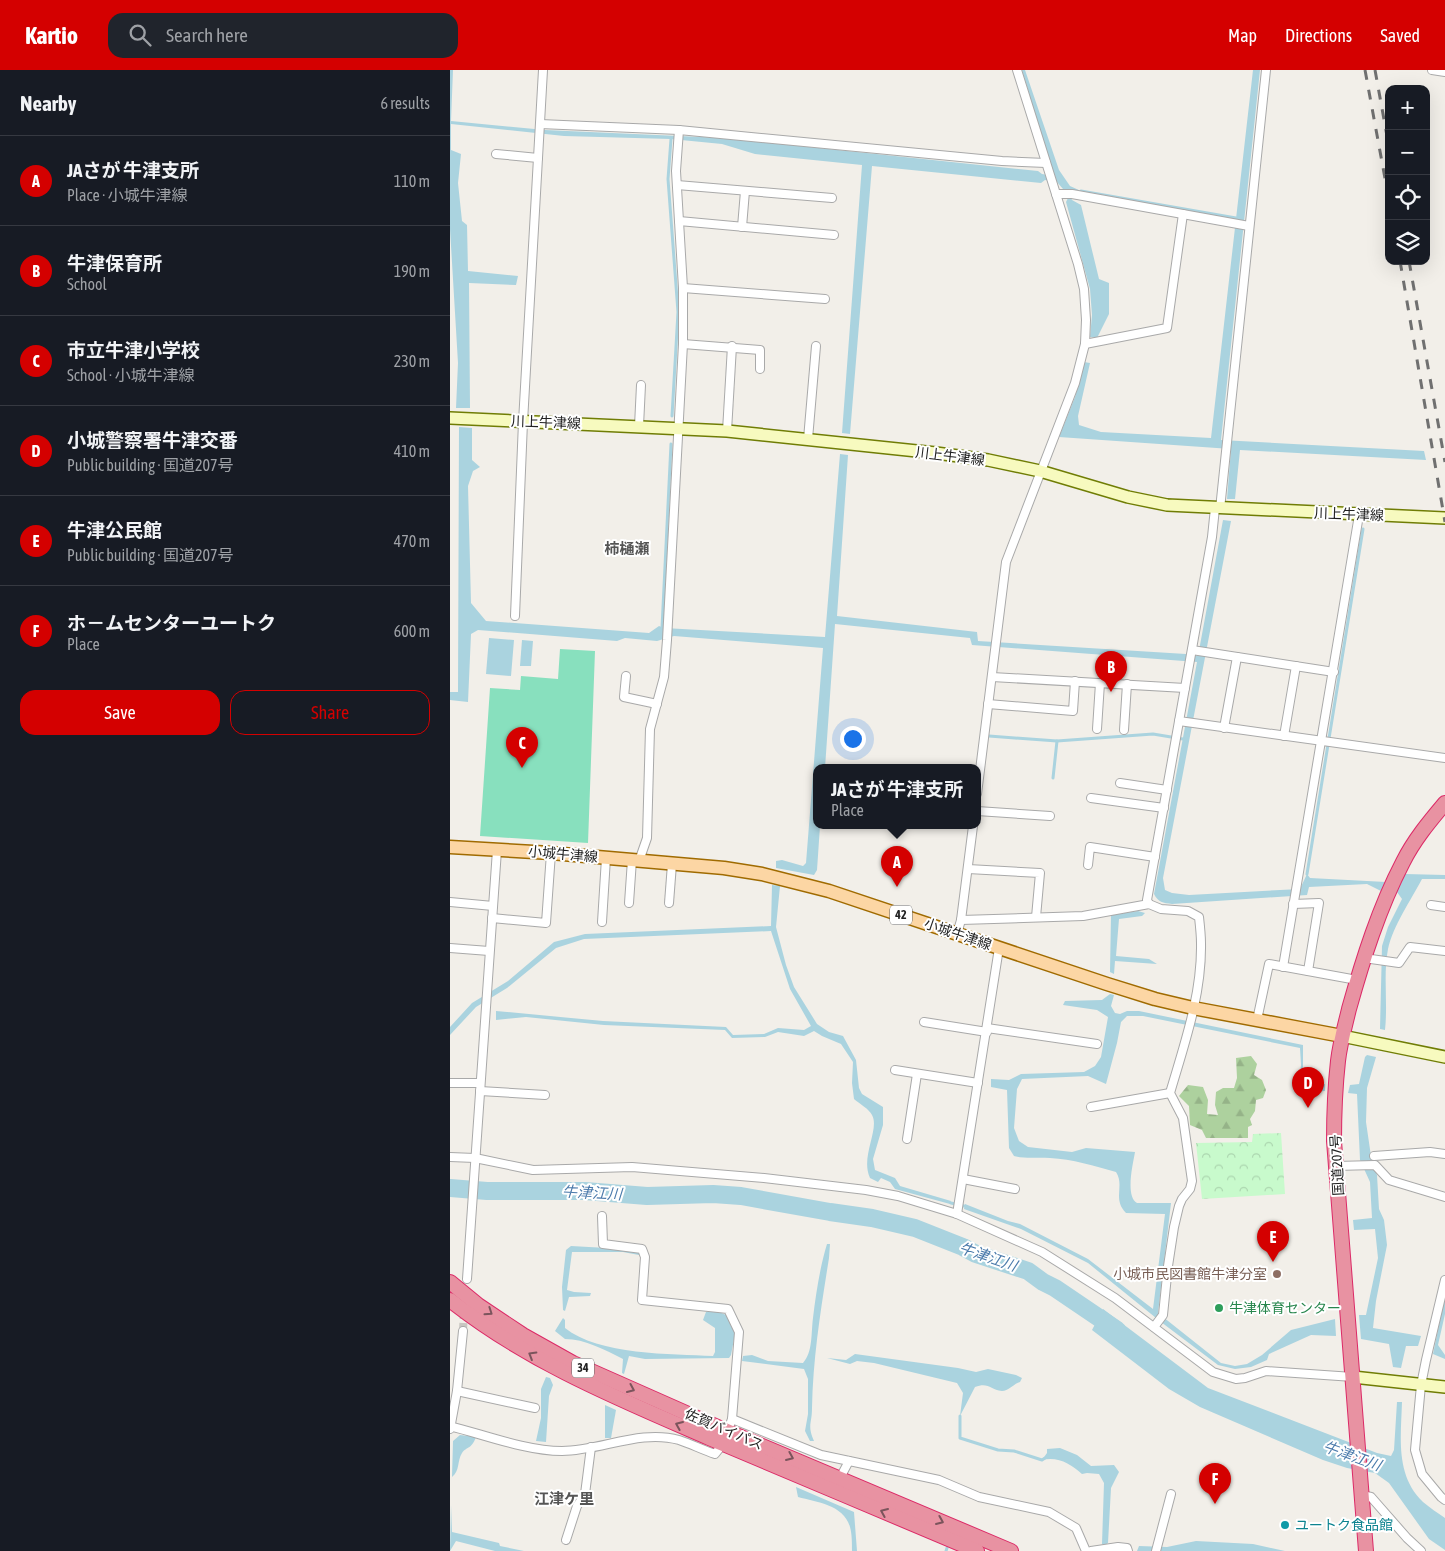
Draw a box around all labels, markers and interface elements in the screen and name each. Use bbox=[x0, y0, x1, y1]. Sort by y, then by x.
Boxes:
search box bbox=[108, 13, 458, 58]
icon: search bbox=[126, 21, 154, 49]
text: Kartio bbox=[25, 22, 78, 49]
text: Search here bbox=[166, 24, 248, 46]
text: Map bbox=[1228, 25, 1257, 46]
text: Directions bbox=[1285, 25, 1352, 46]
text: Saved bbox=[1380, 25, 1420, 46]
map controls bbox=[1385, 85, 1430, 265]
button: + bbox=[1385, 85, 1430, 130]
text: Nearby bbox=[20, 91, 76, 115]
text: 6 results bbox=[380, 94, 430, 112]
button: − bbox=[1385, 130, 1430, 175]
text: JAさが 牛津支所 bbox=[67, 159, 199, 181]
text: A bbox=[32, 172, 40, 190]
text: 110 m bbox=[394, 172, 430, 190]
button: locate bbox=[1385, 175, 1430, 220]
text: Place · 小城牛津線 bbox=[67, 186, 188, 204]
button: layers bbox=[1385, 220, 1430, 265]
text: 牛津保育所 bbox=[67, 252, 162, 274]
text: B bbox=[32, 262, 40, 280]
text: 190 m bbox=[394, 262, 430, 280]
text: School bbox=[67, 275, 107, 293]
text: 市立牛津小学校 bbox=[67, 339, 200, 361]
text: C bbox=[32, 352, 40, 370]
text: 230 m bbox=[394, 352, 430, 370]
text: School · 小城牛津線 bbox=[67, 366, 195, 384]
street label: 川上牛津線 bbox=[511, 413, 581, 431]
text: 小城警察署牛津交番 bbox=[67, 429, 238, 451]
text: D bbox=[32, 442, 40, 460]
text: 410 m bbox=[394, 442, 430, 460]
street label: 川上牛津線 bbox=[914, 444, 986, 468]
text: Public building · 国道207号 bbox=[67, 456, 234, 474]
street label: 川上牛津線 bbox=[1314, 505, 1384, 523]
text: 牛津公民館 bbox=[67, 519, 162, 541]
text: E bbox=[33, 532, 39, 550]
text: 470 m bbox=[394, 532, 430, 550]
district label: 柿樋瀬 bbox=[604, 540, 650, 557]
text: Public building · 国道207号 bbox=[67, 546, 234, 564]
text: ホ－ムセンターユートク bbox=[67, 612, 276, 634]
text: F bbox=[33, 622, 39, 640]
text: 600 m bbox=[394, 622, 430, 640]
text: Place bbox=[67, 635, 100, 653]
pin: B bbox=[1095, 651, 1127, 692]
button: Save bbox=[20, 690, 220, 735]
button: Share bbox=[230, 690, 430, 735]
your location bbox=[840, 726, 866, 752]
pin: C bbox=[506, 727, 538, 768]
popup bbox=[813, 764, 981, 829]
text: JAさが 牛津支所 bbox=[831, 778, 963, 800]
text: Place bbox=[831, 801, 864, 819]
street label: 小城牛津線 bbox=[527, 843, 599, 865]
pin: A bbox=[881, 846, 913, 887]
road number: 42 bbox=[890, 906, 912, 924]
street label: 小城牛津線 bbox=[922, 915, 994, 953]
pin: D bbox=[1292, 1067, 1324, 1108]
street label: 国道207号 bbox=[1327, 1134, 1347, 1196]
water label: 牛津江川 bbox=[562, 1182, 624, 1203]
pin: E bbox=[1257, 1221, 1289, 1262]
water label: 牛津江川 bbox=[957, 1239, 1021, 1275]
place label: 小城市民図書館牛津分室 bbox=[1113, 1266, 1267, 1282]
marker: 小城市民図書館牛津分室 bbox=[1271, 1268, 1283, 1280]
place label: 牛津体育センター bbox=[1229, 1300, 1341, 1316]
marker: 牛津体育センター bbox=[1213, 1302, 1225, 1314]
one-way arrow bbox=[483, 1306, 492, 1315]
one-way arrow bbox=[528, 1352, 537, 1362]
road number: 34 bbox=[572, 1359, 594, 1378]
one-way arrow bbox=[626, 1382, 635, 1393]
street label: 佐賀バイパス bbox=[682, 1405, 766, 1453]
one-way arrow bbox=[675, 1420, 684, 1431]
water label: 牛津江川 bbox=[1321, 1437, 1385, 1474]
one-way arrow bbox=[785, 1451, 794, 1462]
pin: F bbox=[1199, 1463, 1231, 1504]
district label: 江津ケ里 bbox=[534, 1490, 594, 1507]
one-way arrow bbox=[880, 1507, 888, 1517]
one-way arrow bbox=[935, 1514, 944, 1525]
place label: ユートク食品館 bbox=[1295, 1517, 1393, 1533]
marker: ユートク食品館 bbox=[1279, 1519, 1291, 1531]

